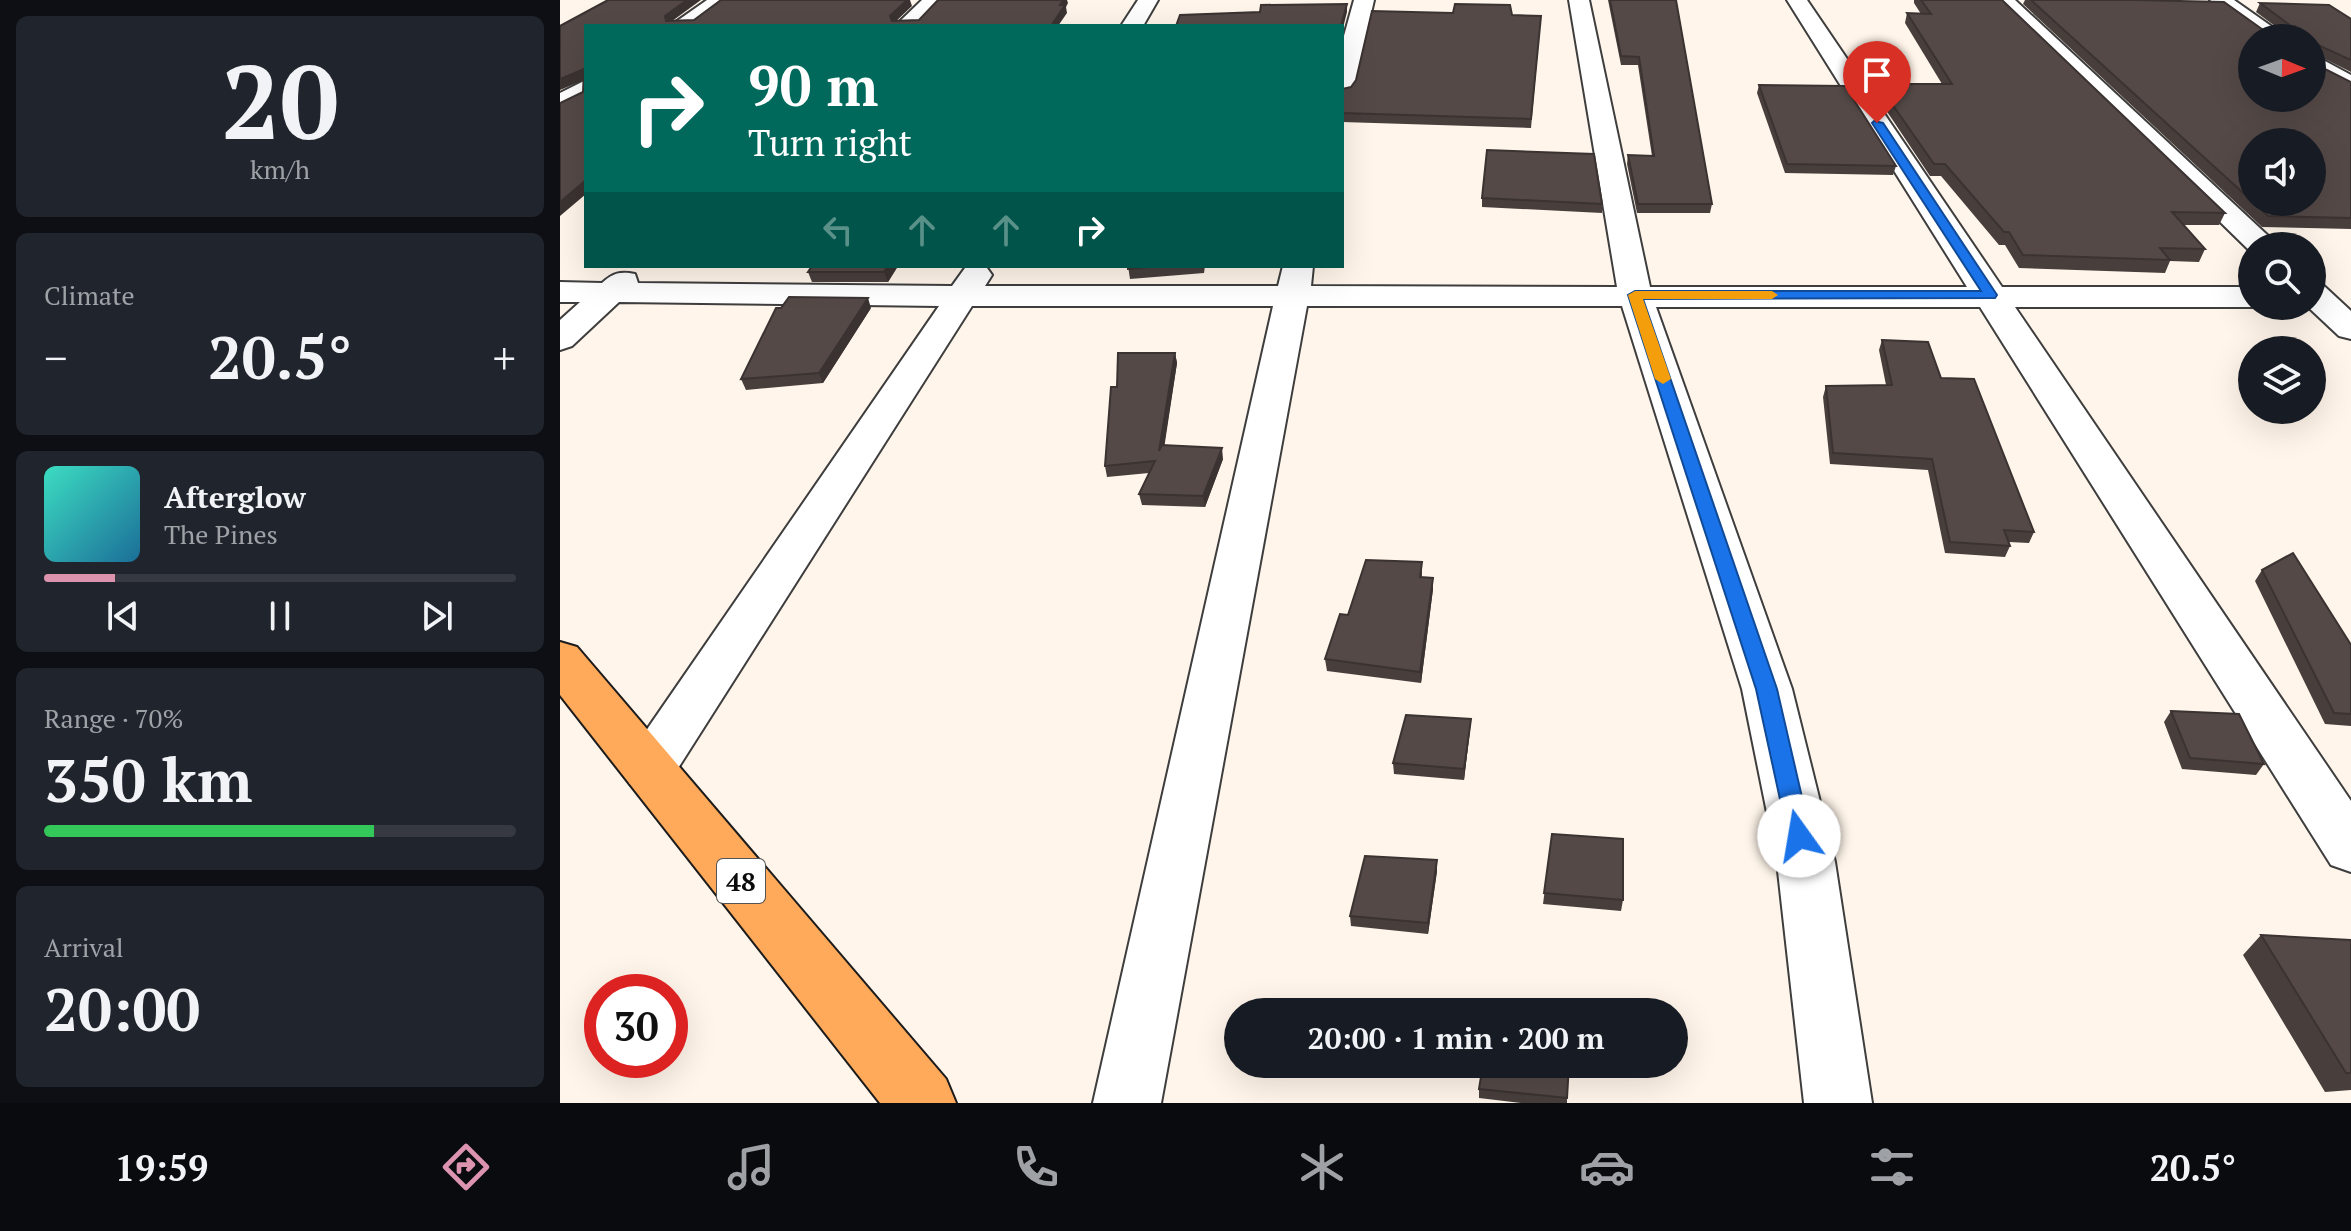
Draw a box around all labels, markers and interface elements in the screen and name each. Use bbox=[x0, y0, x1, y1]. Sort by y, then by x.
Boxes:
north arrow bbox=[2238, 24, 2326, 112]
map controls bbox=[2238, 24, 2326, 424]
text: 20 bbox=[221, 31, 339, 169]
pin bbox=[1843, 41, 1911, 123]
text: 90 m bbox=[748, 48, 878, 122]
icon: arrive bbox=[1855, 53, 1899, 97]
icon: right bbox=[616, 56, 720, 160]
text: Turn right bbox=[748, 119, 912, 166]
button: sound bbox=[2238, 128, 2326, 216]
text: km/h bbox=[250, 152, 310, 186]
icon: left bbox=[816, 208, 860, 252]
icon: ahead bbox=[900, 208, 944, 252]
icon: ahead bbox=[984, 208, 1028, 252]
icon: right bbox=[1068, 208, 1112, 252]
button: search bbox=[2238, 232, 2326, 320]
text: Climate bbox=[44, 278, 135, 312]
text: 20.5° bbox=[208, 317, 352, 396]
text: − bbox=[44, 328, 67, 387]
text: + bbox=[493, 328, 516, 387]
button: layers bbox=[2238, 336, 2326, 424]
text: Afterglow bbox=[164, 477, 306, 517]
text: The Pines bbox=[164, 517, 278, 551]
icon: previous bbox=[101, 594, 145, 638]
icon: pause bbox=[258, 594, 302, 638]
icon: next bbox=[415, 594, 459, 638]
text: Range · 70% bbox=[44, 701, 183, 735]
text: 350 km bbox=[44, 740, 252, 819]
position arrow bbox=[1757, 794, 1841, 878]
road number: 48 bbox=[717, 859, 765, 903]
text: Arrival bbox=[44, 930, 124, 964]
text: 20:00 bbox=[44, 969, 200, 1048]
speed limit sign: 30 bbox=[584, 974, 688, 1078]
text: 20:00 · 1 min · 200 m bbox=[1308, 1018, 1604, 1058]
icon: directions bbox=[438, 1139, 494, 1195]
icon: music bbox=[723, 1139, 779, 1195]
icon: phone bbox=[1008, 1139, 1064, 1195]
icon: climate bbox=[1294, 1139, 1350, 1195]
icon: car bbox=[1579, 1139, 1635, 1195]
icon: filters bbox=[1864, 1139, 1920, 1195]
text: 19:59 bbox=[115, 1144, 208, 1191]
text: 20.5° bbox=[2150, 1144, 2236, 1191]

